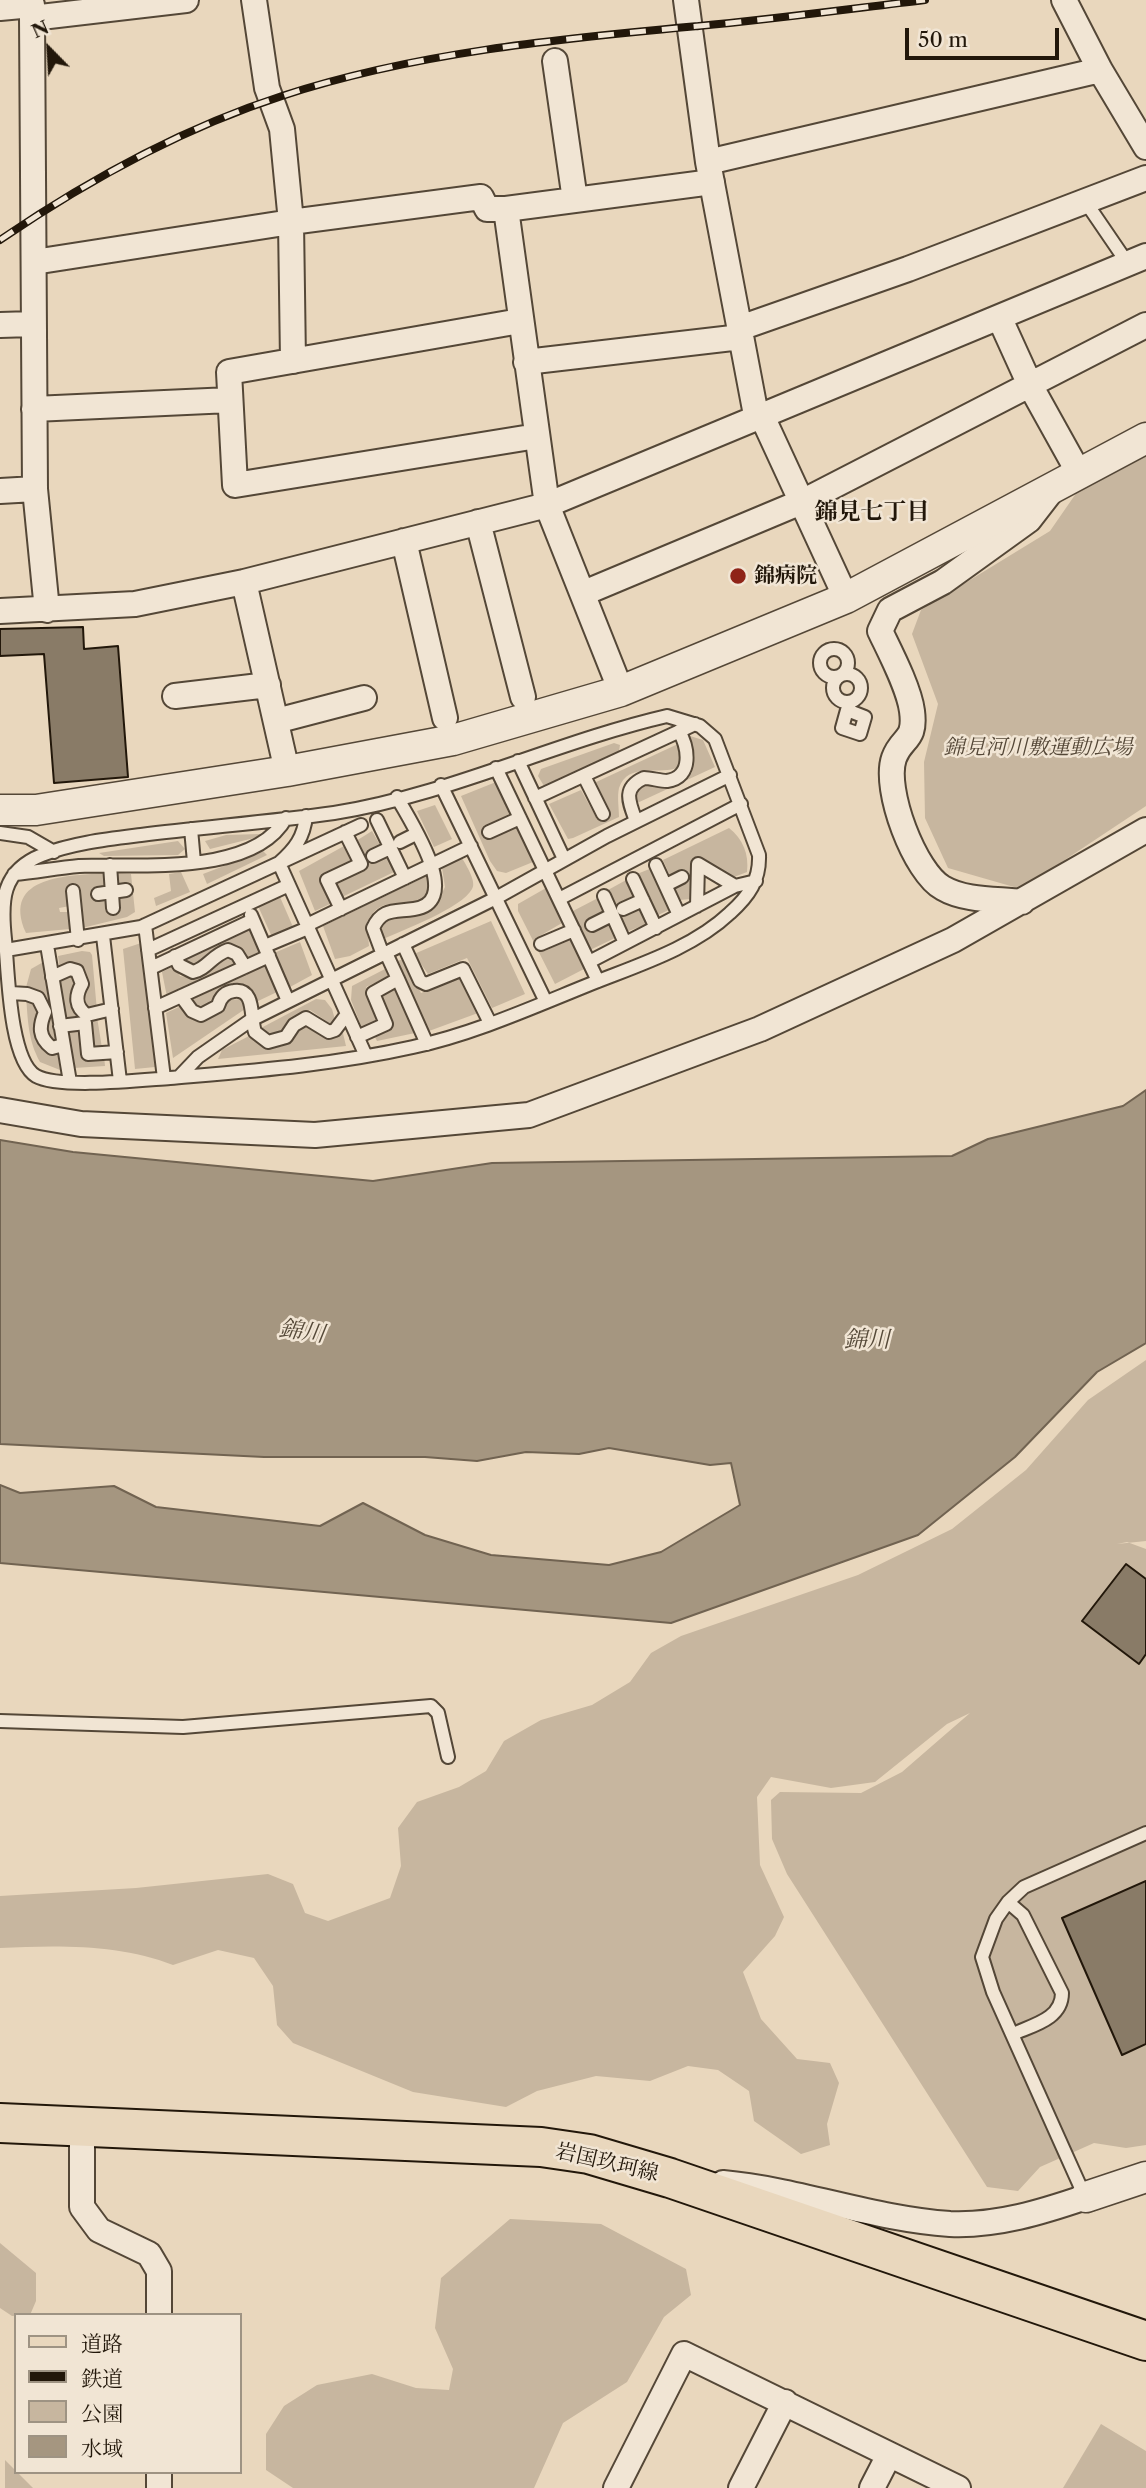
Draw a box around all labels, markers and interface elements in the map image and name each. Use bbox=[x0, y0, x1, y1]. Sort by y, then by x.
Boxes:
north arrow bbox=[14, 14, 84, 84]
scale bar bbox=[908, 14, 1062, 58]
text: N bbox=[28, 15, 52, 43]
text: 50 m bbox=[918, 27, 968, 52]
district label: 錦見七丁目 bbox=[815, 498, 929, 526]
place label: 錦病院 bbox=[754, 563, 817, 589]
marker: 錦病院 bbox=[728, 566, 748, 586]
park label: 錦見河川敷運動広場 bbox=[944, 735, 1132, 761]
water label: 錦川 bbox=[277, 1315, 327, 1349]
water label: 錦川 bbox=[844, 1326, 890, 1354]
street label: 岩国玖珂線 bbox=[553, 2139, 661, 2187]
legend bbox=[14, 2313, 242, 2474]
text: 道路 bbox=[81, 2331, 123, 2356]
text: 鉄道 bbox=[81, 2366, 123, 2391]
text: 公園 bbox=[81, 2401, 123, 2426]
text: 水域 bbox=[81, 2436, 123, 2461]

